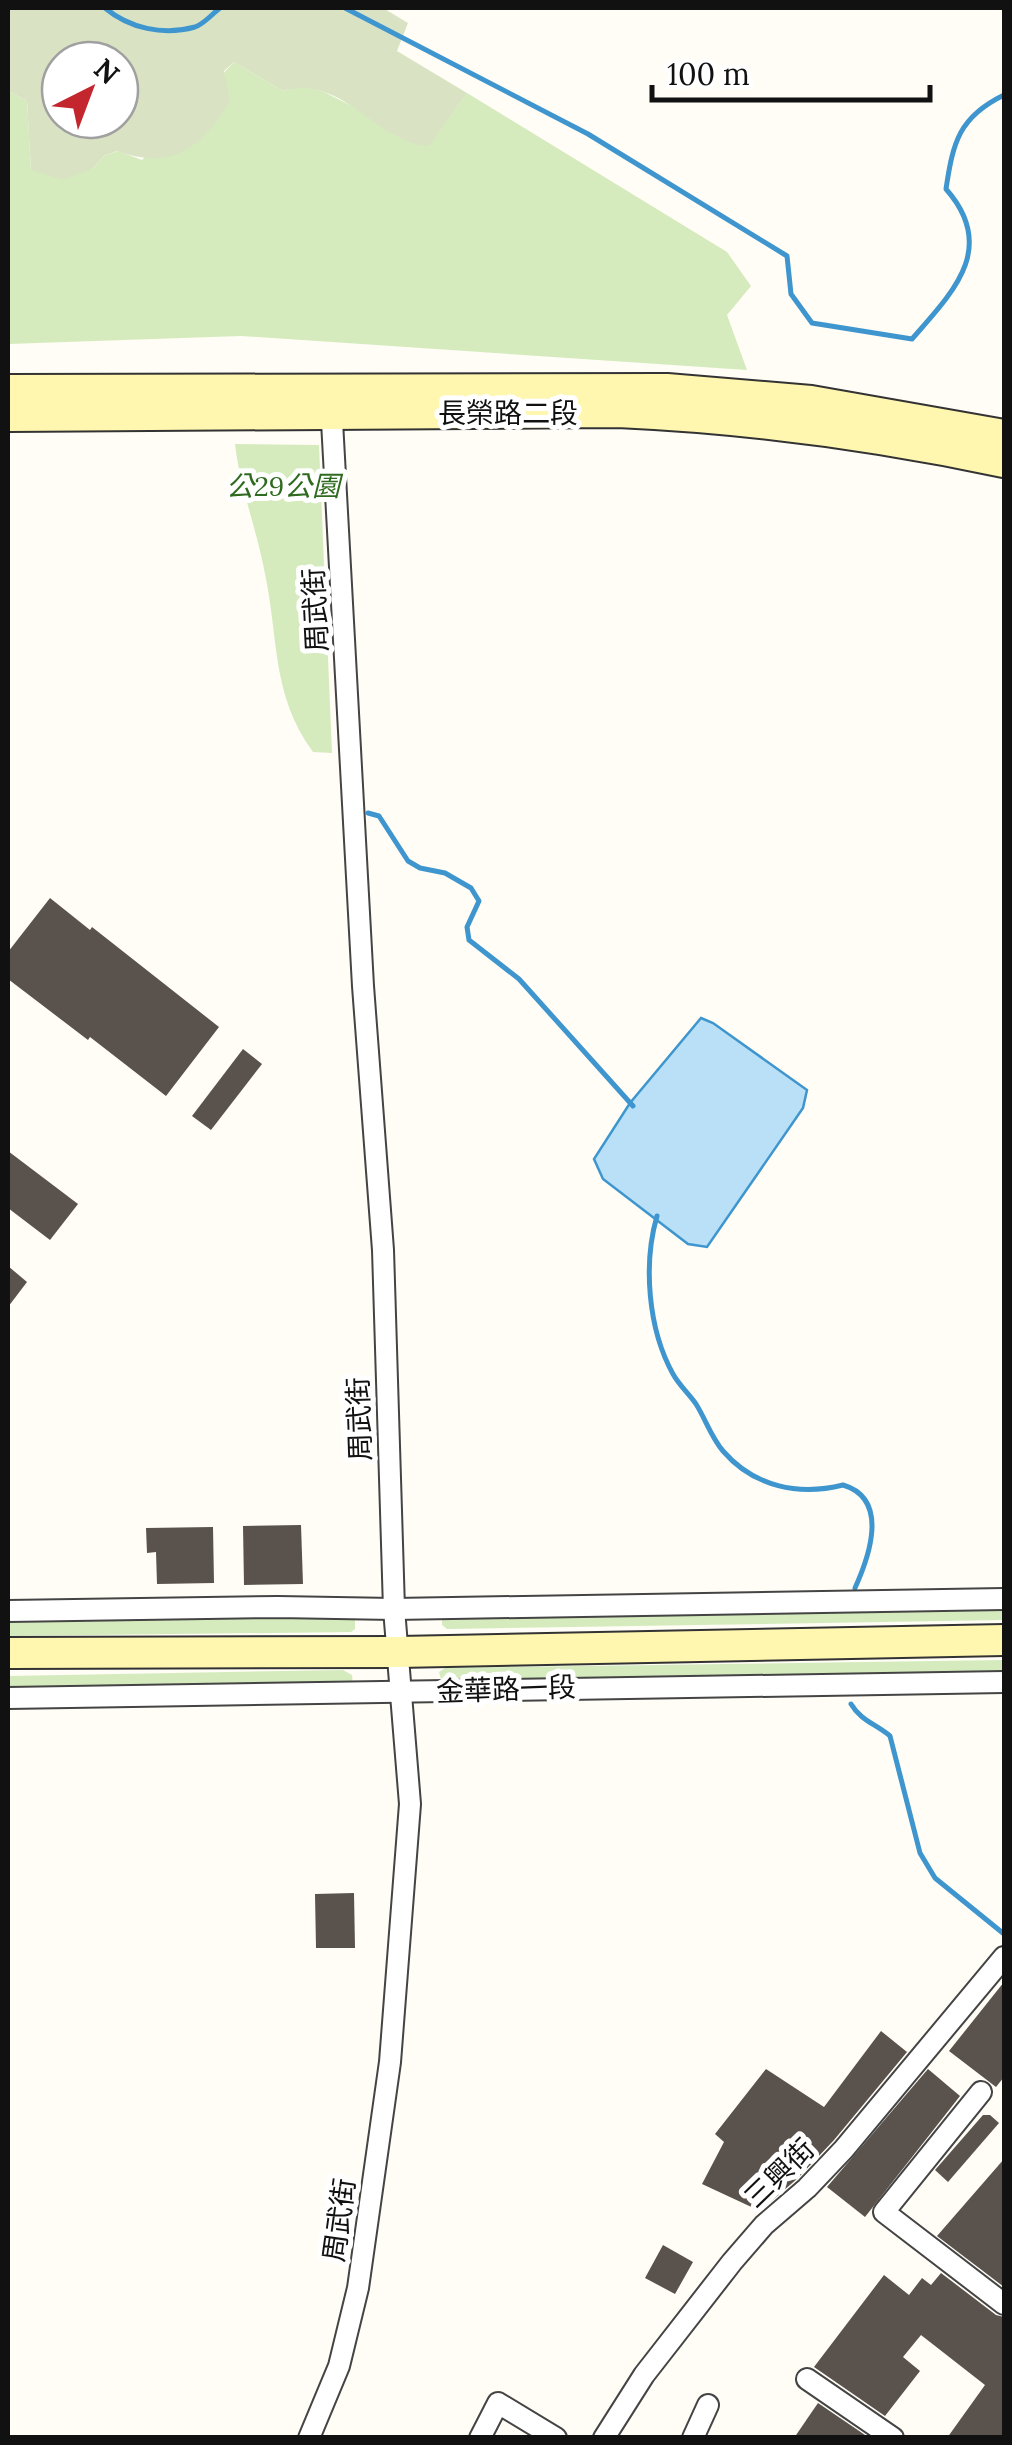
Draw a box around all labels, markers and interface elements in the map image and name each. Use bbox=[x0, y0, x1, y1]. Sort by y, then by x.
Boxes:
north arrow bbox=[40, 40, 140, 140]
scale bar bbox=[652, 40, 930, 102]
text: N bbox=[87, 51, 127, 92]
text: 100 m bbox=[667, 55, 750, 93]
street label: 長榮路二段 bbox=[438, 395, 578, 431]
park label: 公29公園 bbox=[226, 468, 344, 504]
street label: 周武街 bbox=[295, 567, 335, 653]
street label: 周武街 bbox=[340, 1376, 378, 1462]
street label: 金華路一段 bbox=[435, 1669, 577, 1709]
street label: 三興街 bbox=[736, 2131, 822, 2215]
street label: 周武街 bbox=[315, 2176, 363, 2264]

